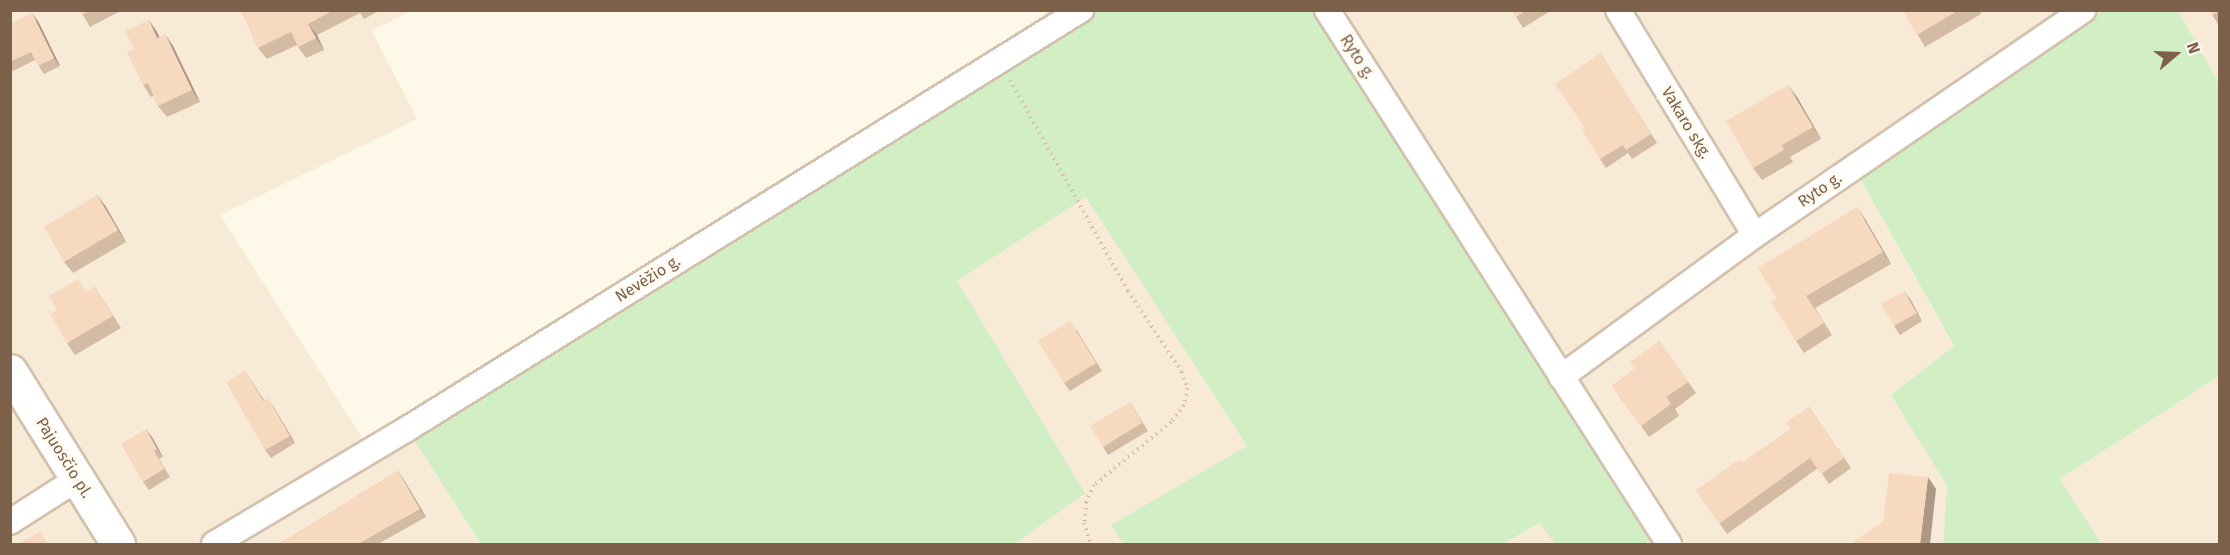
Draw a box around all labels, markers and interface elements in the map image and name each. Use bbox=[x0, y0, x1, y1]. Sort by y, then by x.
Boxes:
north arrow bbox=[2146, 24, 2206, 84]
street label: Ryto g. bbox=[1336, 31, 1378, 83]
text: N bbox=[2183, 40, 2204, 56]
street label: Vakaro skg. bbox=[1657, 84, 1715, 162]
street label: Ryto g. bbox=[1794, 168, 1846, 212]
street label: Nevėžio g. bbox=[612, 251, 684, 307]
street label: Pajuosčio pl. bbox=[32, 414, 96, 502]

